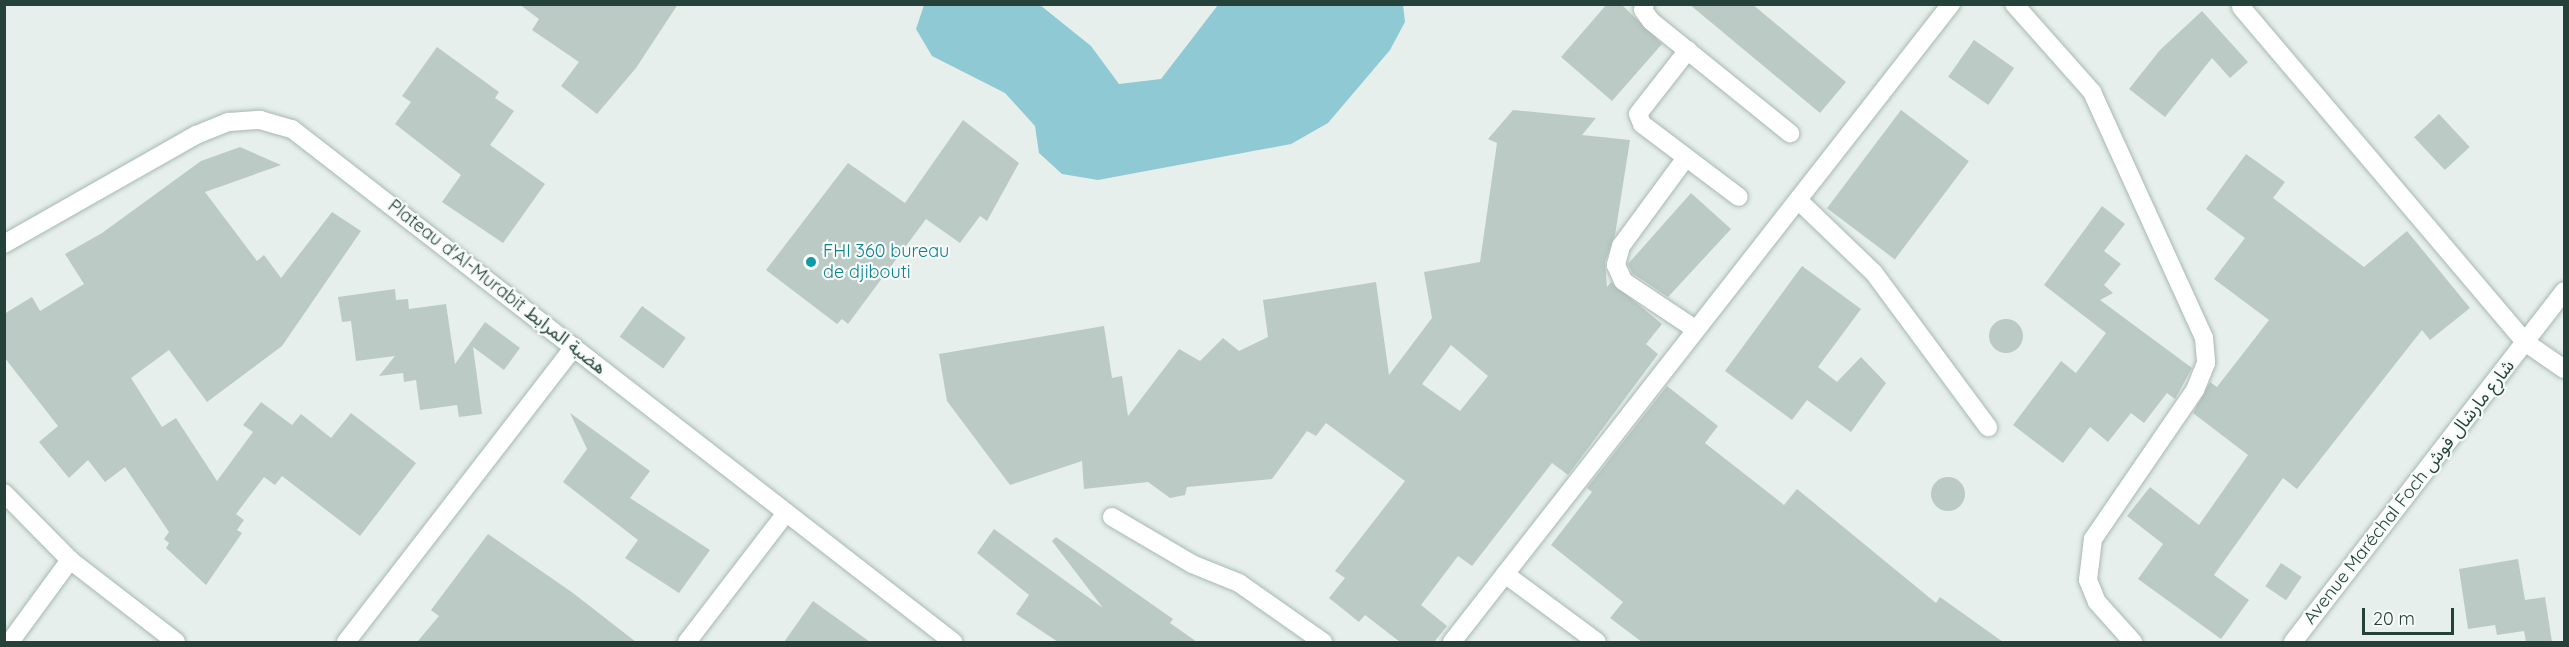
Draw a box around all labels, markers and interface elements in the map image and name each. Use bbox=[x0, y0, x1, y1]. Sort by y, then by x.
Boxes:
street label: Plateau d'Al-Murabit هضبة المرابط bbox=[384, 195, 610, 379]
place label: FHI 360 bureau de djibouti bbox=[823, 241, 949, 284]
marker: FHI 360 bureau de djibouti bbox=[804, 255, 818, 269]
street label: Avenue Maréchal Foch شارع مارشال فوش bbox=[2299, 356, 2519, 628]
scale bar bbox=[2365, 596, 2456, 634]
text: 20 m bbox=[2373, 607, 2415, 630]

